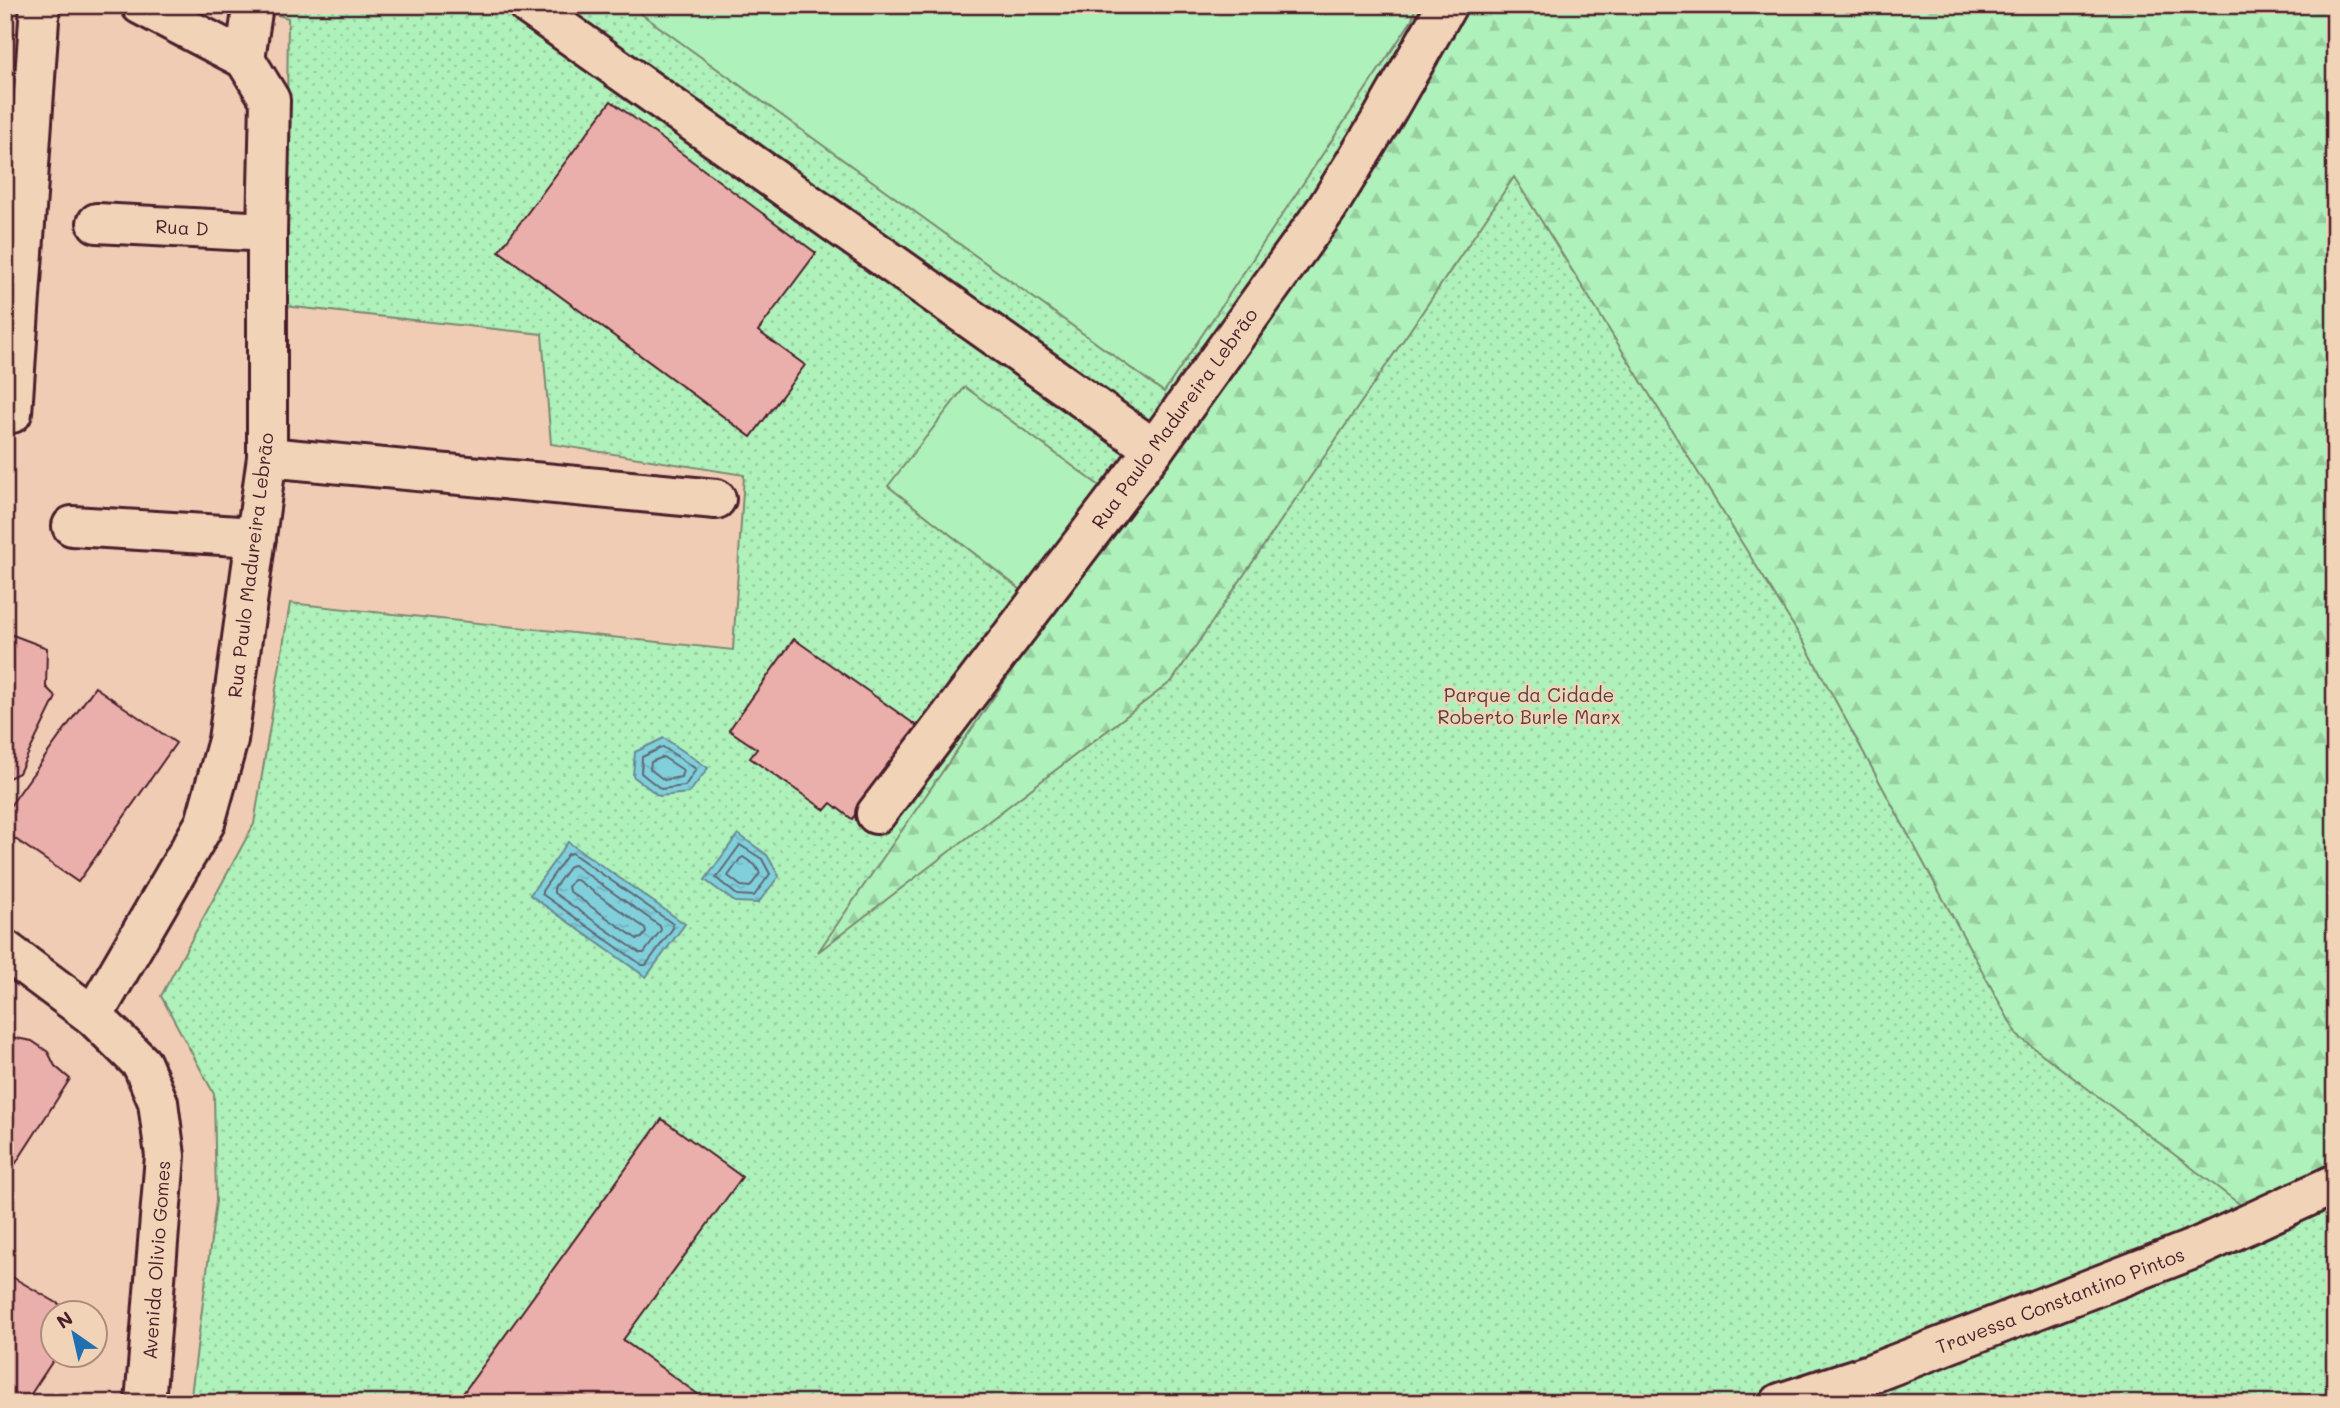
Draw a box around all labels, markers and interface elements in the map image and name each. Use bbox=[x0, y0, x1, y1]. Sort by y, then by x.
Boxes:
street label: Rua D bbox=[155, 213, 209, 241]
street label: Rua Paulo Madureira Lebrão bbox=[1085, 303, 1263, 533]
street label: Rua Paulo Madureira Lebrão bbox=[221, 431, 279, 699]
park label: Parque da Cidade Roberto Burle Marx bbox=[1437, 682, 1621, 729]
street label: Avenida Olivio Gomes bbox=[137, 1160, 175, 1360]
street label: Travessa Constantino Pintos bbox=[1932, 1241, 2188, 1359]
north arrow bbox=[38, 1300, 108, 1370]
text: N bbox=[51, 1305, 77, 1334]

